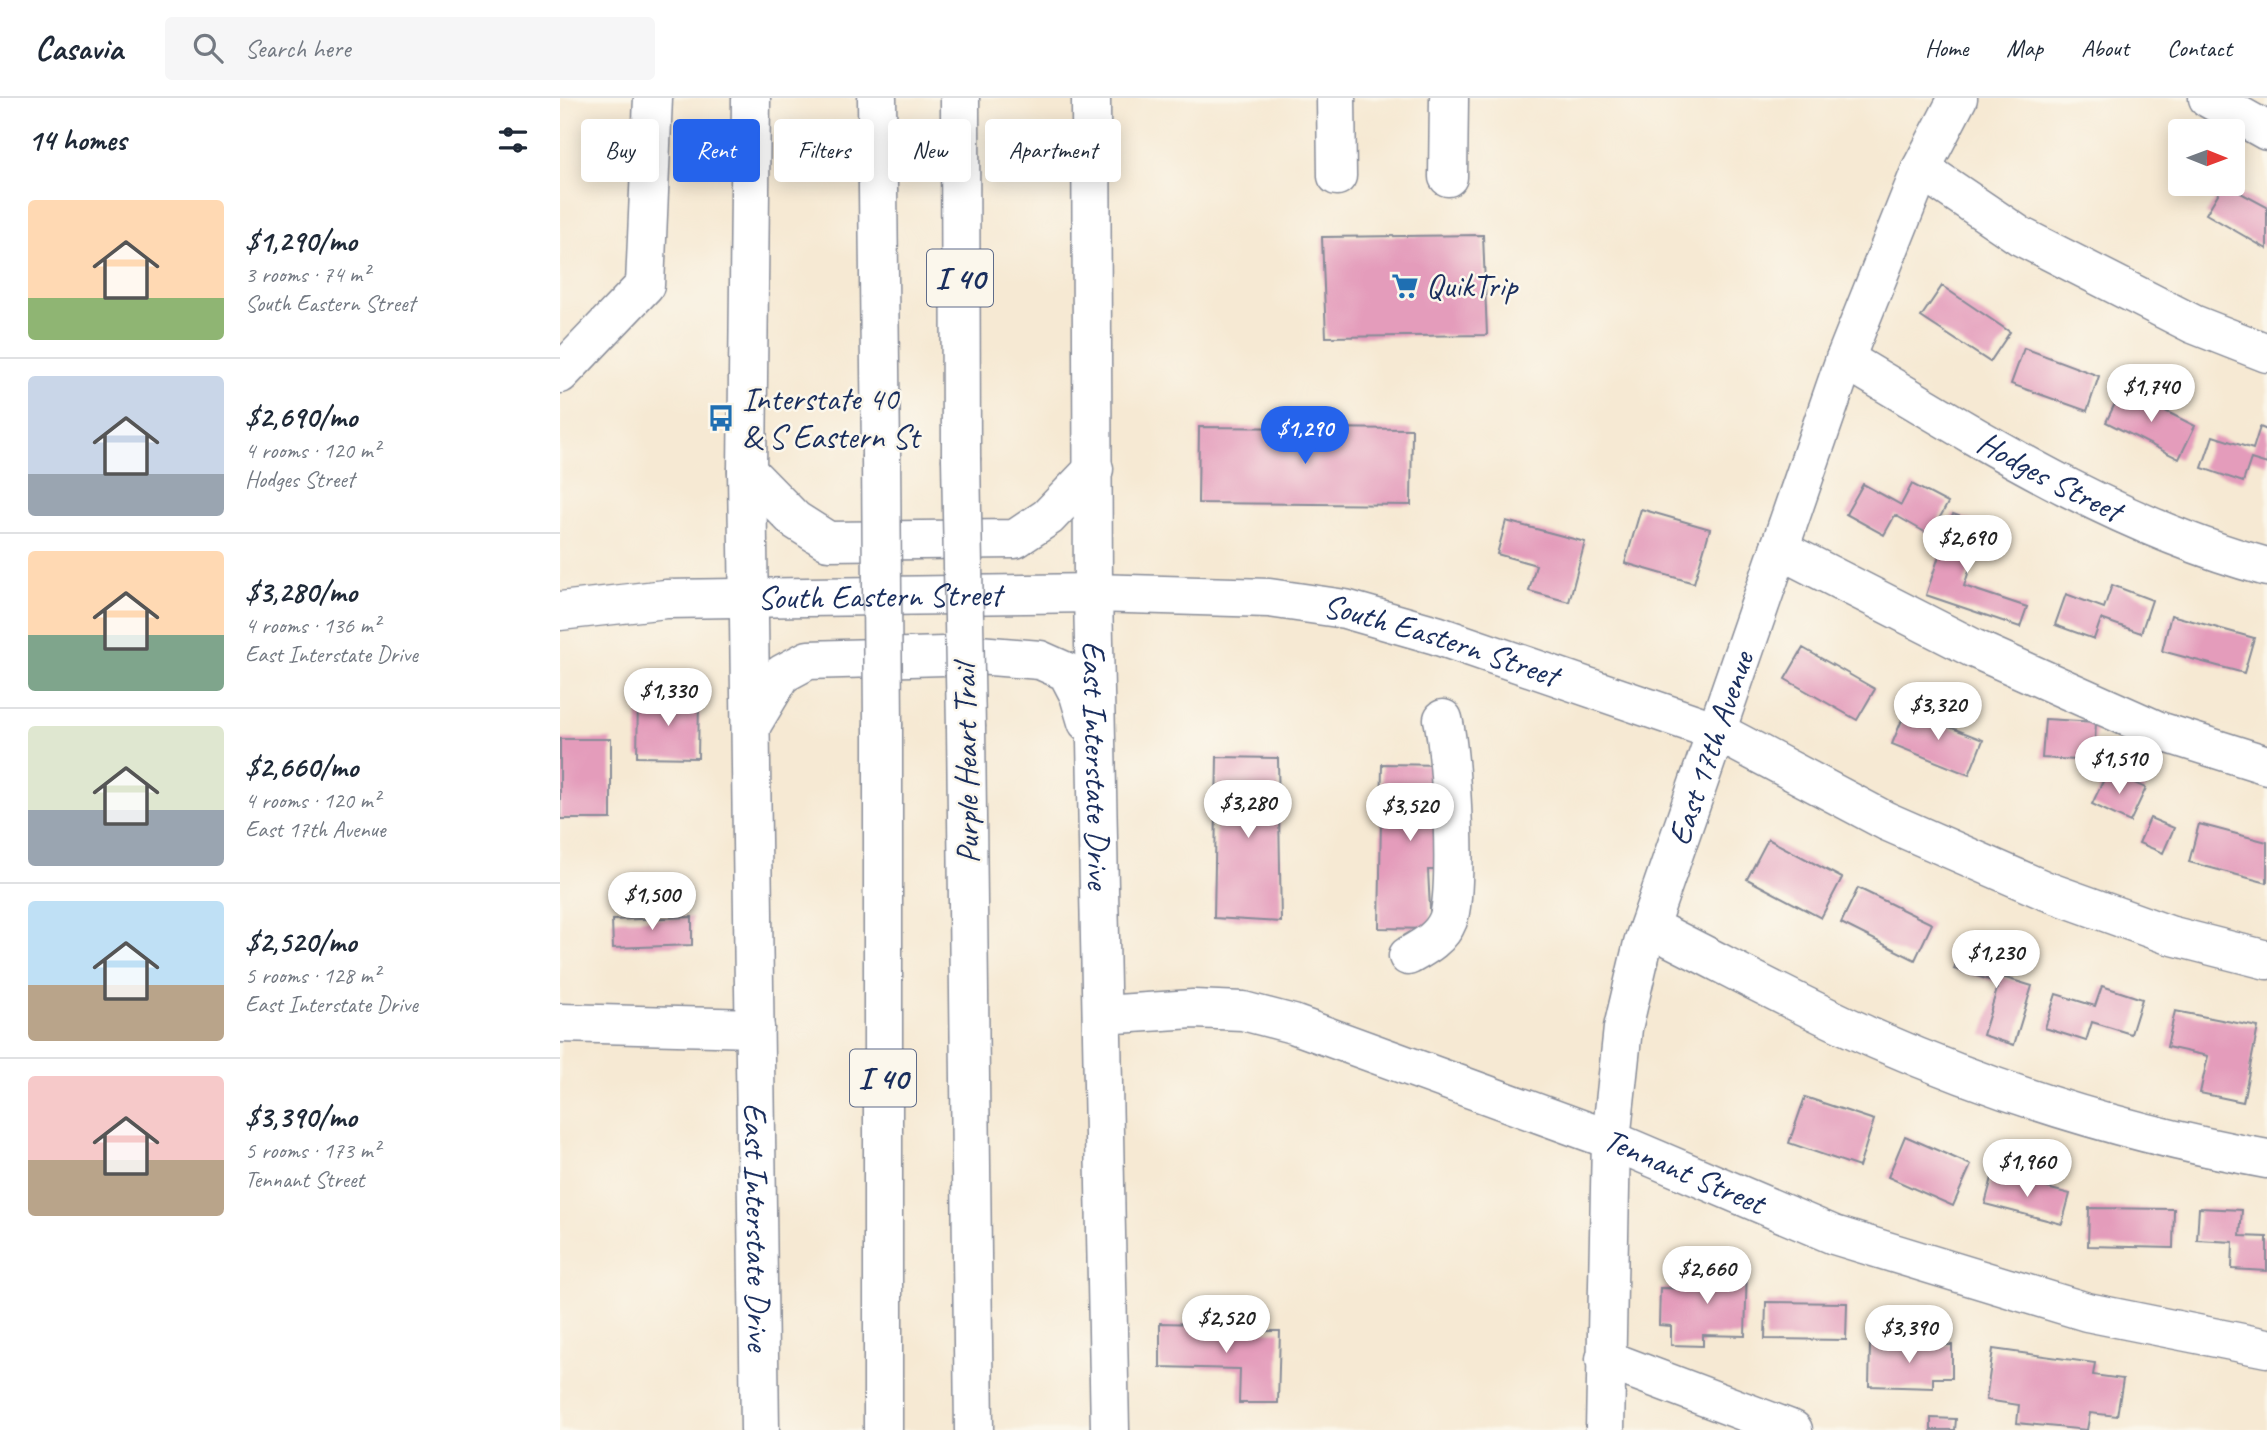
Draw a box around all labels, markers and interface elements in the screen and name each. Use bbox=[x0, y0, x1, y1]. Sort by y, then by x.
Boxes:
search box bbox=[165, 17, 655, 80]
text: Casavia bbox=[35, 27, 123, 69]
icon: search bbox=[189, 29, 227, 67]
text: Search here bbox=[245, 32, 351, 65]
text: Home bbox=[1925, 33, 1968, 63]
text: Map bbox=[2006, 33, 2043, 63]
text: About bbox=[2081, 33, 2129, 63]
text: Contact bbox=[2167, 33, 2232, 63]
chip: Buy bbox=[581, 119, 659, 182]
chip: Rent bbox=[673, 119, 760, 182]
chip: Filters bbox=[774, 119, 874, 182]
chip: New bbox=[888, 119, 971, 182]
chip: Apartment bbox=[985, 119, 1121, 182]
north arrow bbox=[2168, 119, 2245, 196]
map controls bbox=[2168, 119, 2245, 196]
text: 14 homes bbox=[28, 121, 126, 159]
icon: filters bbox=[494, 121, 532, 159]
text: $1,290/mo bbox=[245, 222, 357, 260]
icon: home bbox=[84, 228, 168, 312]
road number: I 40 bbox=[927, 250, 993, 306]
text: 3 rooms · 74 m² bbox=[245, 260, 369, 289]
place label: QuikTrip bbox=[1426, 265, 1520, 307]
supermarket icon: QuikTrip bbox=[1390, 271, 1420, 301]
text: South Eastern Street bbox=[245, 289, 415, 318]
pin: $1,740 bbox=[2094, 364, 2208, 424]
text: $1,740 bbox=[2123, 372, 2179, 401]
place label: Interstate 40 & S Eastern St bbox=[742, 378, 922, 458]
text: $2,690/mo bbox=[245, 398, 357, 436]
bus stop icon: Interstate 40 & S Eastern St bbox=[706, 403, 736, 433]
icon: home bbox=[84, 404, 168, 488]
pin: $1,290 bbox=[1248, 406, 1362, 466]
text: $1,290 bbox=[1277, 414, 1333, 443]
street label: Hodges Street bbox=[1970, 421, 2132, 533]
text: 4 rooms · 120 m² bbox=[245, 436, 380, 465]
text: Hodges Street bbox=[245, 465, 354, 494]
pin: $2,690 bbox=[1910, 516, 2024, 575]
text: $2,690 bbox=[1939, 523, 1995, 552]
text: $3,280/mo bbox=[245, 573, 357, 611]
street label: South Eastern Street bbox=[757, 573, 1006, 619]
icon: home bbox=[84, 579, 168, 663]
street label: South Eastern Street bbox=[1321, 585, 1568, 698]
text: 4 rooms · 136 m² bbox=[245, 611, 380, 640]
text: East Interstate Drive bbox=[245, 640, 418, 669]
street label: East Interstate Drive bbox=[1073, 641, 1120, 892]
street label: East 17th Avenue bbox=[1658, 644, 1764, 851]
street label: Purple Heart Trail bbox=[943, 659, 989, 864]
pin: $1,330 bbox=[611, 668, 725, 728]
text: $1,330 bbox=[640, 676, 696, 705]
pin: $3,320 bbox=[1881, 682, 1995, 742]
text: $3,320 bbox=[1910, 690, 1966, 719]
pin: $1,510 bbox=[2062, 736, 2176, 796]
text: $1,510 bbox=[2091, 744, 2147, 773]
text: $2,660/mo bbox=[245, 748, 358, 786]
icon: home bbox=[84, 754, 168, 838]
pin: $3,280 bbox=[1191, 780, 1305, 840]
pin: $3,520 bbox=[1353, 784, 1467, 843]
text: 4 rooms · 120 m² bbox=[245, 786, 380, 815]
text: $3,280 bbox=[1220, 788, 1276, 817]
text: $3,520 bbox=[1382, 791, 1438, 820]
text: East 17th Avenue bbox=[245, 815, 386, 844]
pin: $1,500 bbox=[595, 872, 709, 932]
text: $1,500 bbox=[624, 880, 680, 909]
text: $2,520/mo bbox=[245, 923, 356, 961]
icon: home bbox=[84, 929, 168, 1013]
pin: $1,230 bbox=[1939, 930, 2053, 990]
text: $1,230 bbox=[1968, 938, 2024, 967]
text: 5 rooms · 128 m² bbox=[245, 961, 380, 990]
text: East Interstate Drive bbox=[245, 990, 418, 1019]
road number: I 40 bbox=[850, 1049, 916, 1107]
text: $3,390/mo bbox=[245, 1098, 357, 1136]
street label: East Interstate Drive bbox=[735, 1103, 780, 1353]
icon: home bbox=[84, 1104, 168, 1188]
street label: Tennant Street bbox=[1597, 1118, 1774, 1225]
text: 5 rooms · 173 m² bbox=[245, 1136, 380, 1165]
pin: $1,960 bbox=[1970, 1140, 2084, 1199]
text: $1,960 bbox=[1999, 1147, 2055, 1176]
text: Tennant Street bbox=[245, 1165, 364, 1194]
pin: $2,660 bbox=[1650, 1246, 1764, 1306]
text: $2,660 bbox=[1678, 1254, 1736, 1283]
pin: $2,520 bbox=[1169, 1296, 1283, 1355]
text: $2,520 bbox=[1198, 1303, 1254, 1332]
pin: $3,390 bbox=[1852, 1306, 1966, 1365]
text: $3,390 bbox=[1881, 1313, 1937, 1342]

